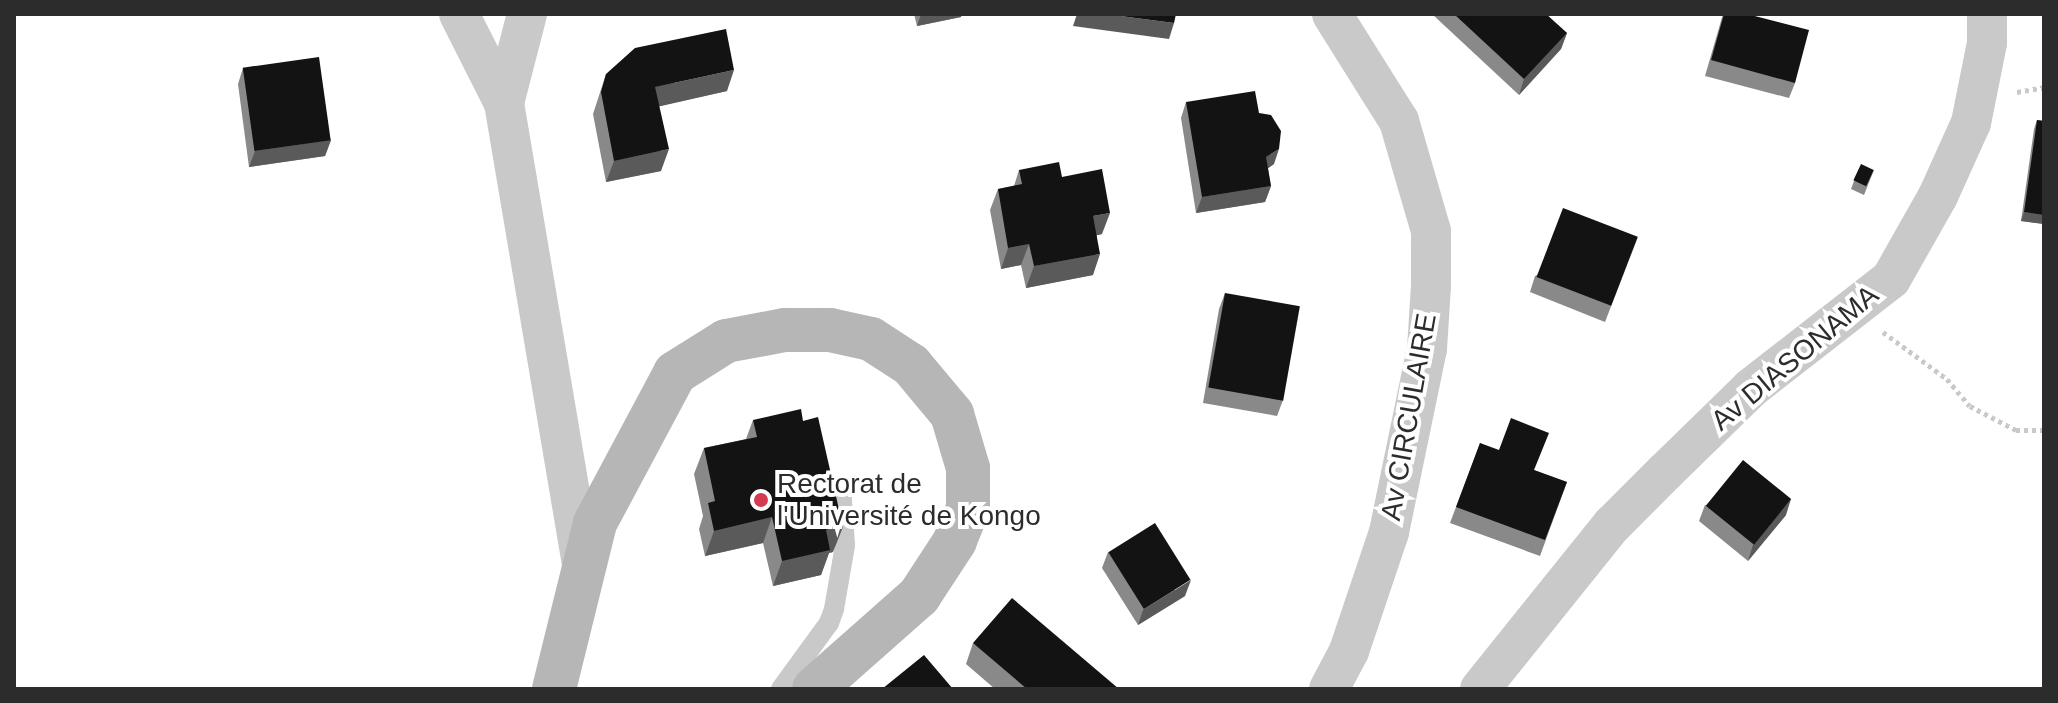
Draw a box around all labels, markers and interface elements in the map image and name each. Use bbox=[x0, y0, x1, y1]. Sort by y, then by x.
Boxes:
street label: Av DIASONAMA bbox=[1705, 278, 1885, 438]
street label: Av CIRCULAIRE bbox=[1374, 311, 1444, 523]
place label: Rectorat de l'Université de Kongo bbox=[777, 467, 1041, 533]
marker: Rectorat de l'Université de Kongo bbox=[752, 491, 770, 509]

